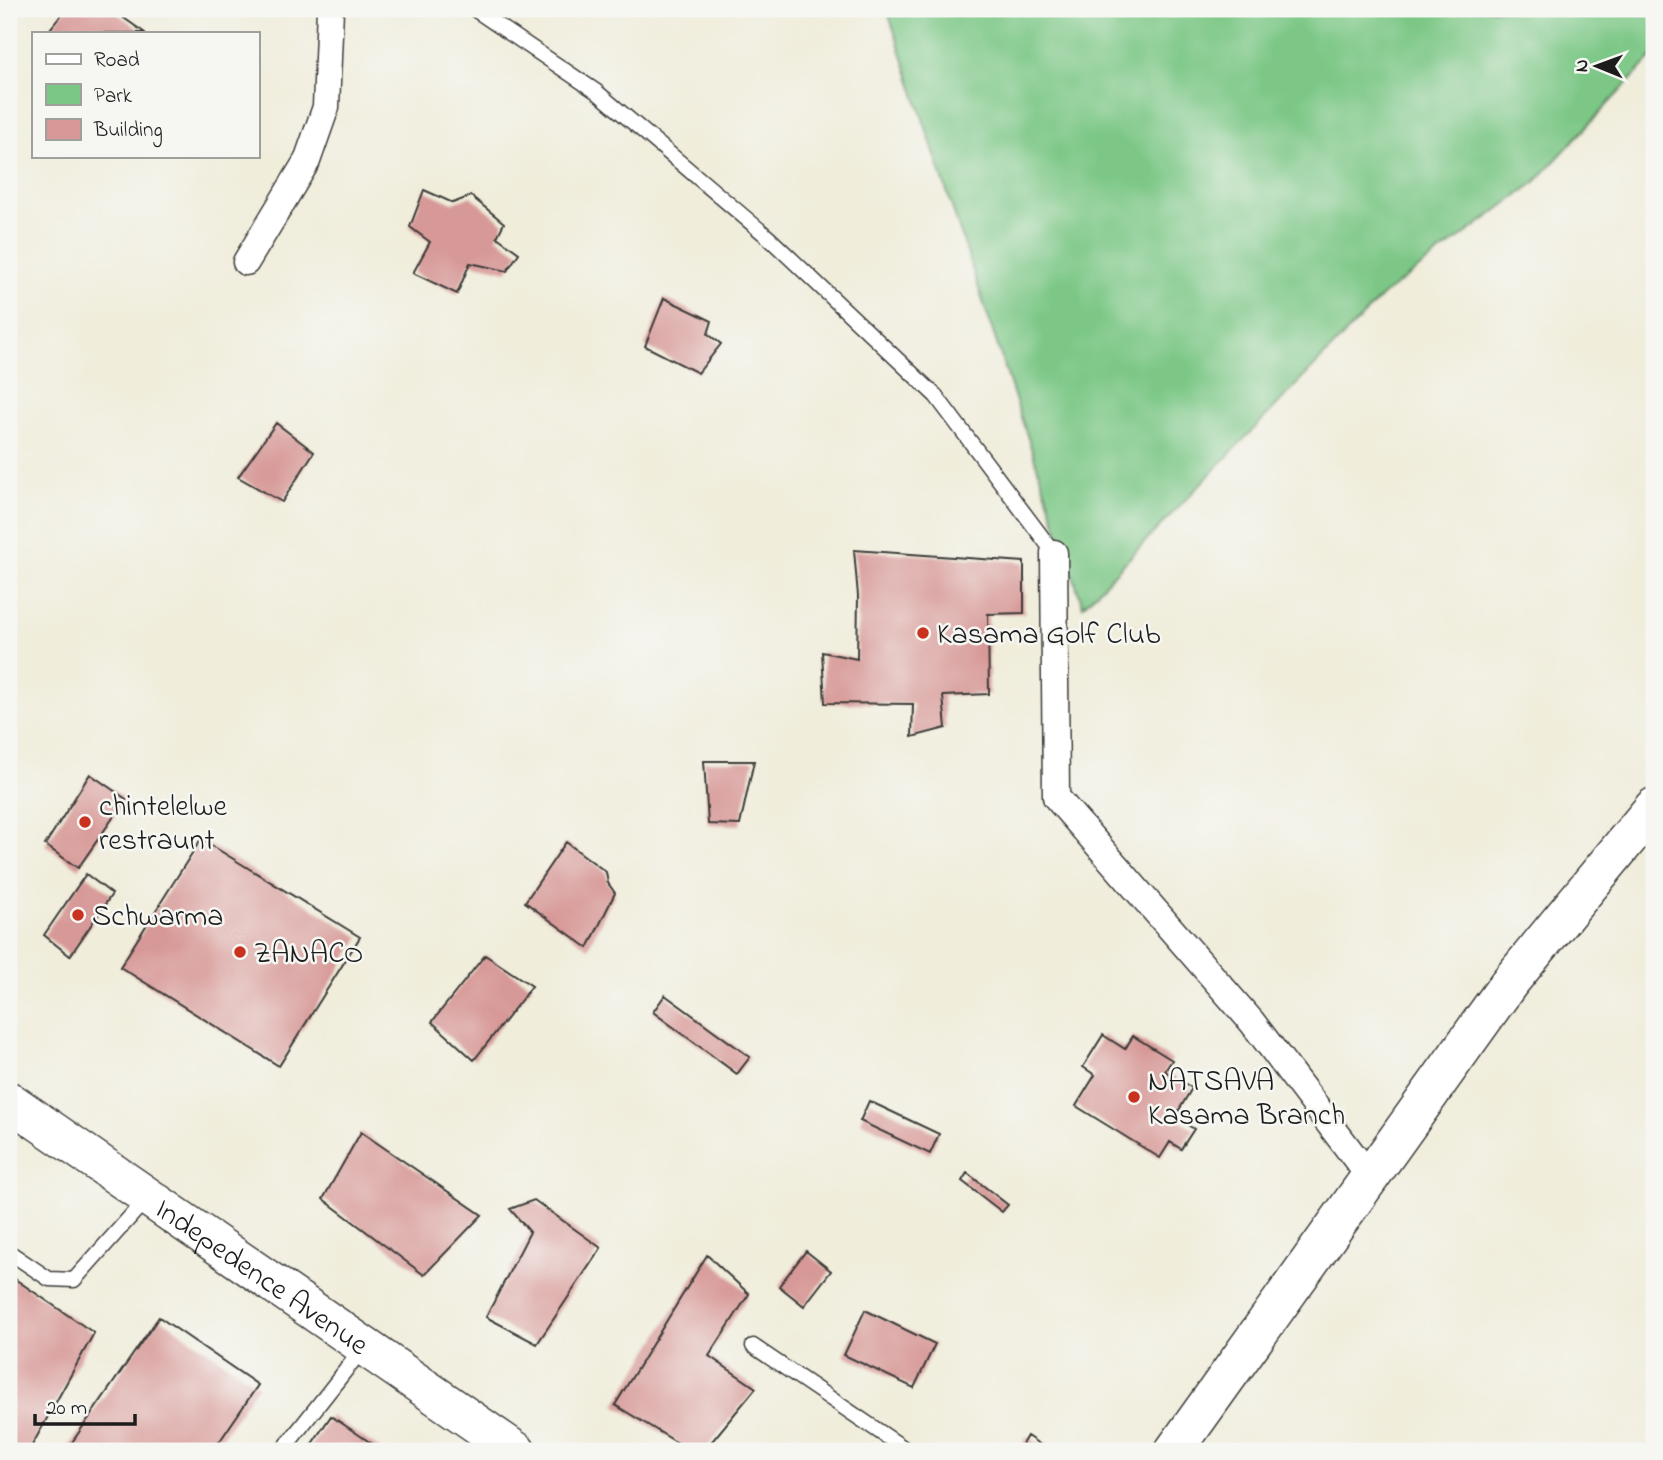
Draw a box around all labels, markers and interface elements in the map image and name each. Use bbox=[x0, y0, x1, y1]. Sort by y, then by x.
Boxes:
legend bbox=[32, 32, 259, 158]
north arrow bbox=[1562, 32, 1632, 102]
text: Road bbox=[94, 46, 140, 76]
text: N bbox=[1569, 59, 1596, 72]
text: Park bbox=[94, 82, 133, 112]
text: Building bbox=[93, 116, 163, 148]
place label: Kasama Golf Club bbox=[937, 614, 1161, 658]
marker: Kasama Golf Club bbox=[915, 625, 931, 641]
place label: chintelelwe restraunt bbox=[99, 786, 227, 864]
marker: chintelelwe restraunt bbox=[77, 814, 93, 830]
place label: Schwarma bbox=[92, 896, 224, 940]
marker: Schwarma bbox=[70, 907, 86, 923]
place label: ZANACO bbox=[254, 933, 364, 977]
marker: ZANACO bbox=[232, 944, 248, 960]
place label: NATSAVA Kasama Branch bbox=[1148, 1061, 1345, 1139]
marker: NATSAVA Kasama Branch bbox=[1126, 1089, 1142, 1105]
street label: Indepedence Avenue bbox=[145, 1189, 377, 1368]
scale bar bbox=[35, 1383, 135, 1427]
text: 20 m bbox=[46, 1394, 87, 1424]

